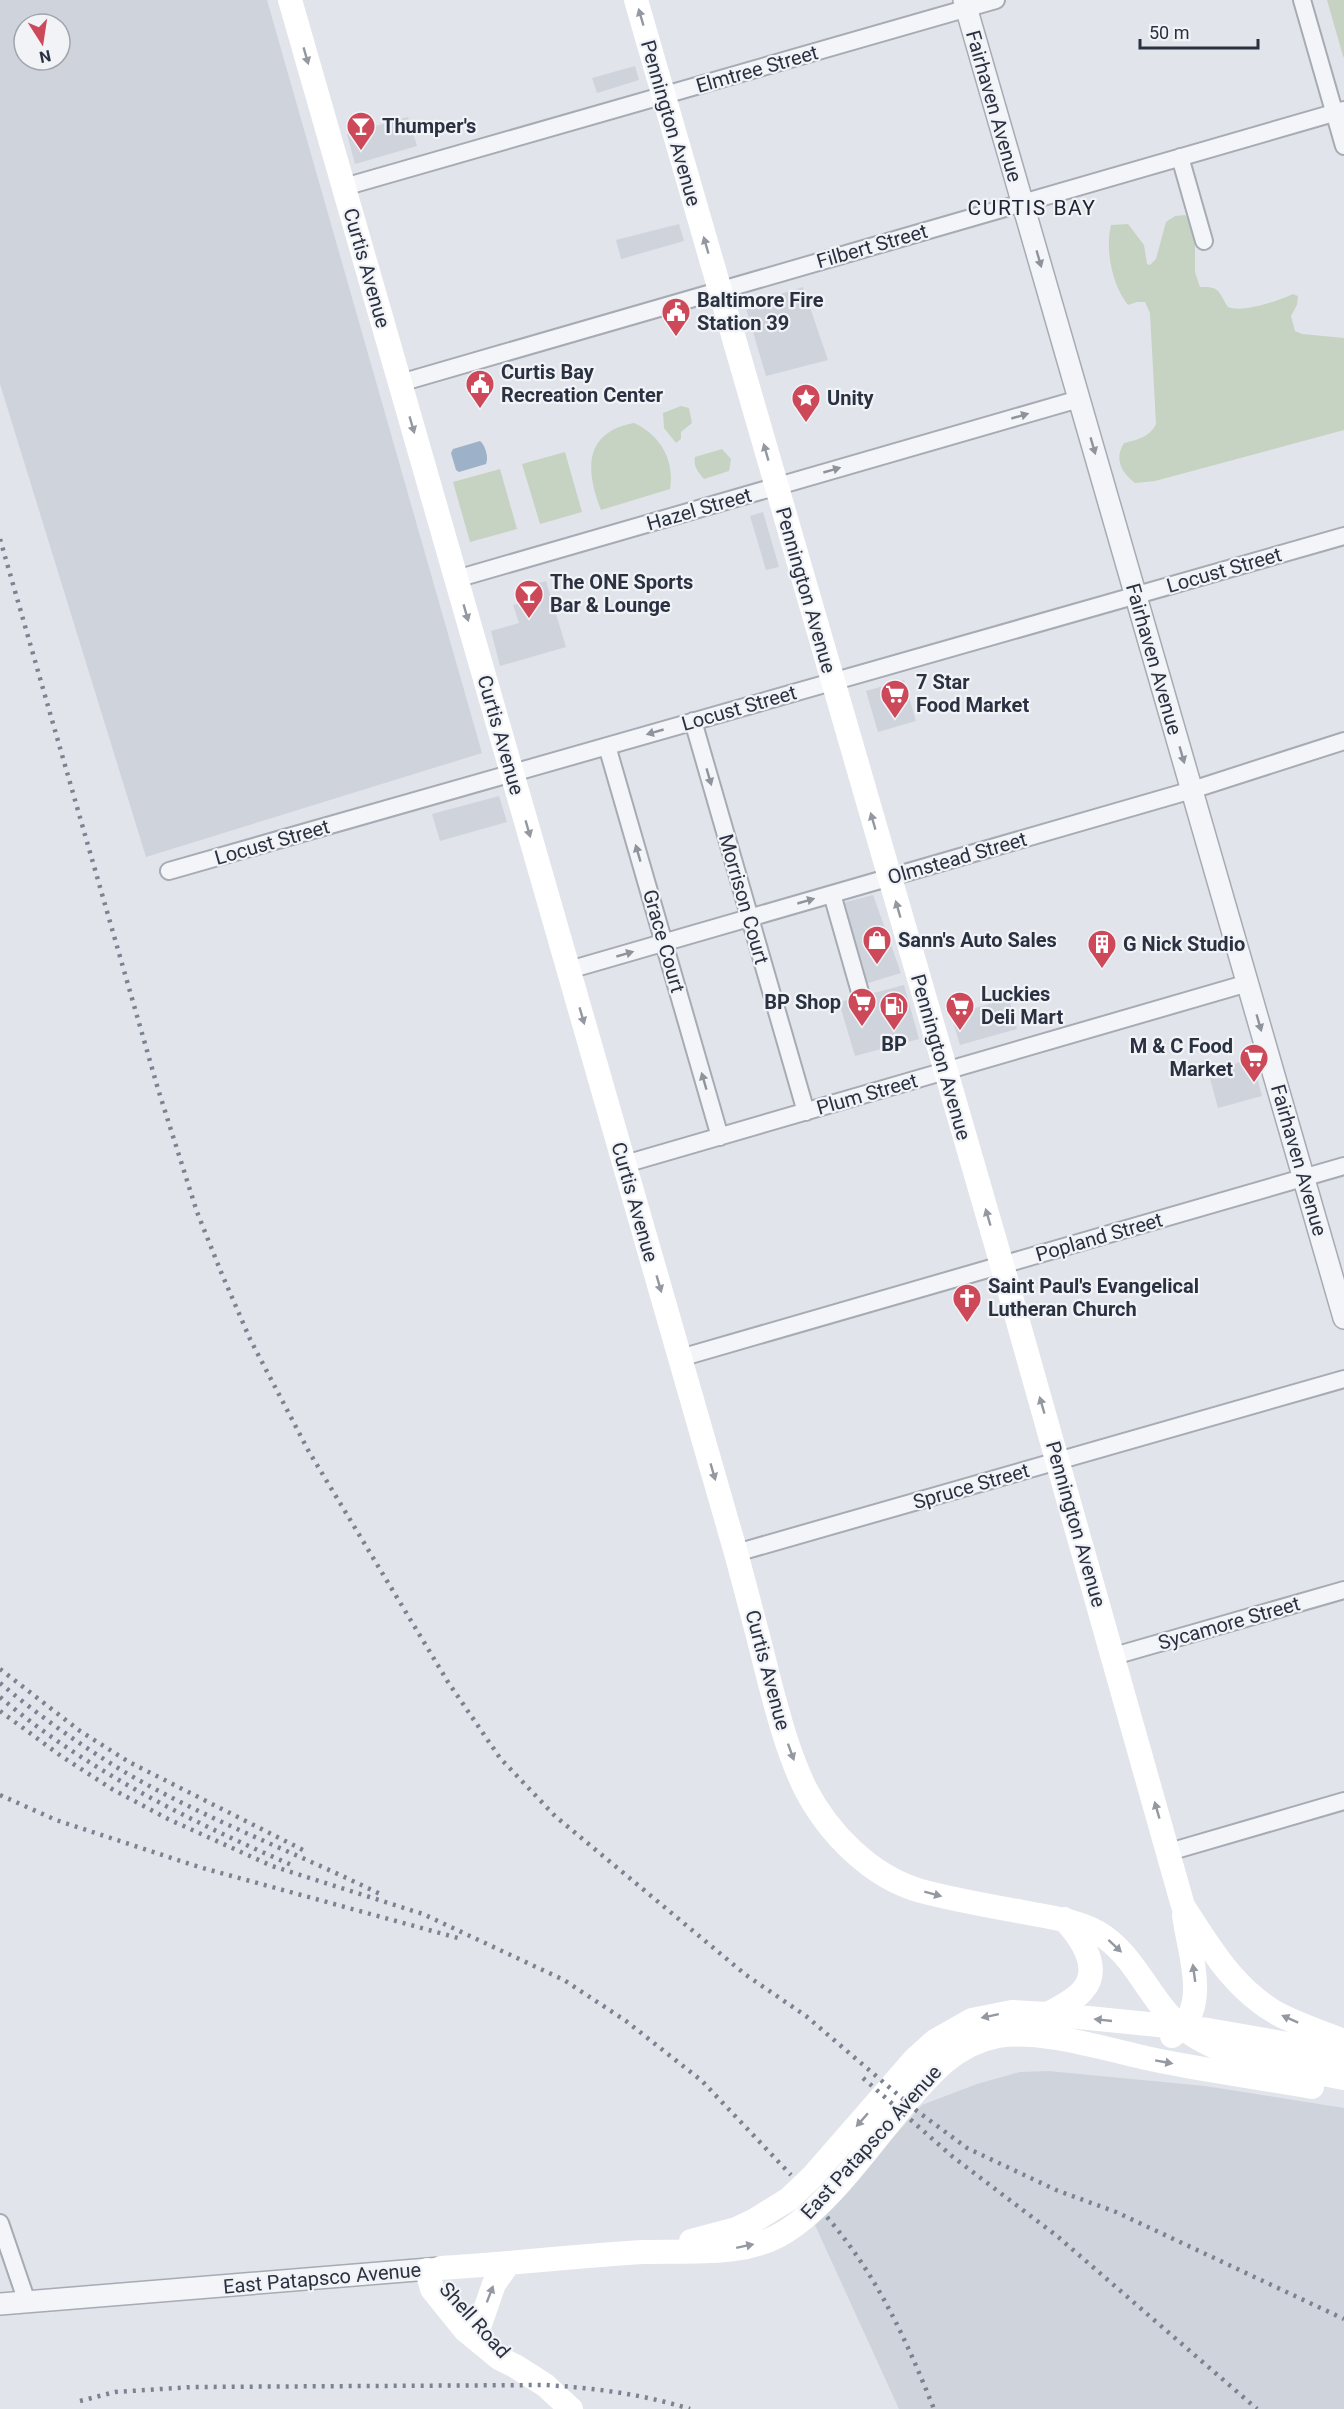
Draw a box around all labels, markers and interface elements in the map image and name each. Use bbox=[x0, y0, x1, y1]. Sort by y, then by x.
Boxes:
one-way arrow bbox=[636, 8, 645, 26]
north arrow bbox=[12, 12, 72, 72]
scale bar bbox=[1140, 12, 1258, 50]
text: 50 m bbox=[1149, 22, 1189, 43]
street label: Fairhaven Avenue bbox=[961, 27, 1027, 185]
street label: Pennington Avenue bbox=[636, 37, 706, 209]
street label: Elmtree Street bbox=[693, 40, 821, 98]
text: N bbox=[38, 46, 53, 67]
one-way arrow bbox=[302, 47, 312, 65]
bar icon: Thumper's bbox=[345, 110, 377, 152]
place label: Thumper's bbox=[382, 114, 476, 138]
district label: CURTIS BAY bbox=[968, 196, 1096, 220]
street label: Curtis Avenue bbox=[338, 205, 396, 331]
street label: Filbert Street bbox=[814, 219, 930, 273]
one-way arrow bbox=[701, 236, 710, 254]
one-way arrow bbox=[1035, 250, 1044, 268]
place label: Baltimore Fire Station 39 bbox=[697, 288, 824, 335]
public building icon: Baltimore Fire Station 39 bbox=[660, 296, 692, 338]
place label: Curtis Bay Recreation Center bbox=[501, 360, 664, 407]
public building icon: Curtis Bay Recreation Center bbox=[464, 368, 496, 410]
place icon: Unity bbox=[790, 382, 822, 424]
place label: Unity bbox=[827, 386, 874, 410]
one-way arrow bbox=[1011, 411, 1029, 420]
one-way arrow bbox=[408, 416, 417, 434]
one-way arrow bbox=[1089, 438, 1098, 456]
one-way arrow bbox=[761, 443, 771, 461]
one-way arrow bbox=[824, 465, 842, 474]
street label: Hazel Street bbox=[644, 483, 754, 535]
street label: Pennington Avenue bbox=[771, 504, 841, 676]
street label: Locust Street bbox=[1164, 542, 1284, 598]
place label: The ONE Sports Bar & Lounge bbox=[550, 570, 693, 617]
bar icon: The ONE Sports Bar & Lounge bbox=[513, 578, 545, 620]
street label: Fairhaven Avenue bbox=[1121, 580, 1187, 738]
one-way arrow bbox=[462, 604, 471, 622]
place label: 7 Star Food Market bbox=[916, 670, 1029, 717]
street label: Curtis Avenue bbox=[472, 672, 530, 798]
supermarket icon: 7 Star Food Market bbox=[879, 678, 911, 720]
street label: Locust Street bbox=[679, 680, 799, 736]
one-way arrow bbox=[646, 728, 664, 737]
one-way arrow bbox=[1178, 746, 1187, 764]
one-way arrow bbox=[705, 769, 714, 787]
one-way arrow bbox=[868, 812, 877, 830]
street label: Locust Street bbox=[212, 814, 332, 870]
one-way arrow bbox=[524, 820, 533, 838]
street label: Olmstead Street bbox=[885, 827, 1029, 889]
street label: Morrison Court bbox=[714, 831, 774, 967]
one-way arrow bbox=[633, 844, 642, 862]
street label: Grace Court bbox=[638, 887, 690, 995]
one-way arrow bbox=[797, 896, 815, 905]
one-way arrow bbox=[893, 900, 903, 918]
shop icon: Sann's Auto Sales bbox=[861, 924, 893, 966]
place label: Sann's Auto Sales bbox=[898, 928, 1057, 952]
building icon: G Nick Studio bbox=[1086, 928, 1118, 970]
place label: G Nick Studio bbox=[1123, 932, 1245, 956]
one-way arrow bbox=[616, 948, 634, 958]
street label: Pennington Avenue bbox=[906, 971, 976, 1143]
place label: Luckies Deli Mart bbox=[981, 982, 1063, 1029]
supermarket icon: BP Shop bbox=[846, 986, 878, 1028]
place label: BP Shop bbox=[764, 990, 841, 1014]
fuel station icon: BP bbox=[878, 990, 910, 1032]
supermarket icon: Luckies Deli Mart bbox=[944, 990, 976, 1032]
one-way arrow bbox=[578, 1007, 587, 1025]
one-way arrow bbox=[1255, 1014, 1264, 1032]
place label: BP bbox=[881, 1032, 907, 1056]
place label: M & C Food Market bbox=[1130, 1034, 1233, 1081]
supermarket icon: M & C Food Market bbox=[1238, 1042, 1270, 1084]
street label: Plum Street bbox=[814, 1068, 920, 1120]
one-way arrow bbox=[699, 1072, 708, 1090]
street label: Fairhaven Avenue bbox=[1266, 1081, 1332, 1239]
street label: Curtis Avenue bbox=[606, 1139, 664, 1265]
street label: Popland Street bbox=[1033, 1207, 1165, 1267]
one-way arrow bbox=[983, 1208, 992, 1226]
place label: Saint Paul's Evangelical Lutheran Church bbox=[988, 1274, 1199, 1321]
one-way arrow bbox=[655, 1276, 664, 1294]
church icon: Saint Paul's Evangelical Lutheran Church bbox=[951, 1282, 983, 1324]
one-way arrow bbox=[1037, 1396, 1046, 1414]
street label: Pennington Avenue bbox=[1041, 1438, 1111, 1610]
street label: Spruce Street bbox=[910, 1458, 1032, 1514]
one-way arrow bbox=[709, 1463, 718, 1481]
street label: Sycamore Street bbox=[1155, 1591, 1303, 1655]
street label: Curtis Avenue bbox=[740, 1607, 796, 1733]
one-way arrow bbox=[786, 1743, 796, 1761]
one-way arrow bbox=[1152, 1801, 1161, 1819]
one-way arrow bbox=[925, 1890, 943, 1899]
one-way arrow bbox=[1107, 1939, 1122, 1952]
one-way arrow bbox=[1189, 1964, 1198, 1983]
one-way arrow bbox=[980, 2012, 999, 2021]
one-way arrow bbox=[1280, 2014, 1298, 2024]
one-way arrow bbox=[1094, 2015, 1113, 2025]
one-way arrow bbox=[1154, 2058, 1173, 2067]
street label: East Patapsco Avenue bbox=[796, 2060, 946, 2224]
one-way arrow bbox=[856, 2112, 869, 2127]
one-way arrow bbox=[735, 2241, 754, 2250]
street label: East Patapsco Avenue bbox=[222, 2257, 422, 2299]
street label: Shell Road bbox=[435, 2277, 515, 2363]
one-way arrow bbox=[485, 2284, 495, 2302]

